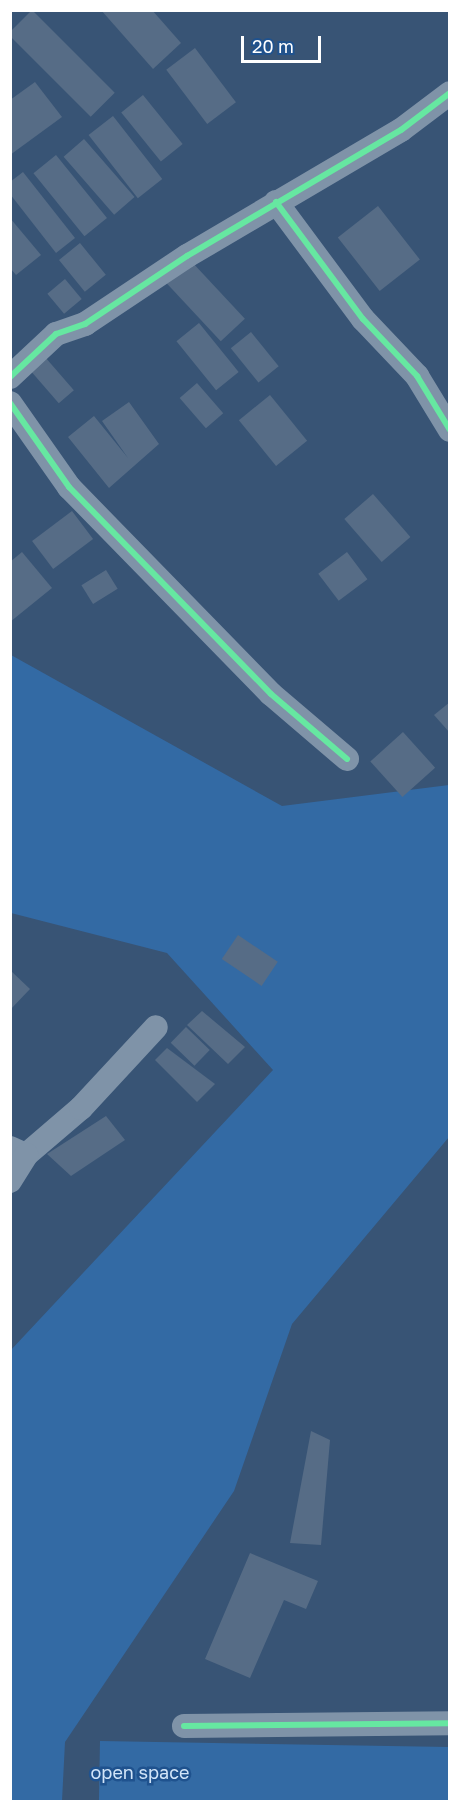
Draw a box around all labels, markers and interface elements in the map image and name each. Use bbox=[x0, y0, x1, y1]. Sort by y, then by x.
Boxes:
scale bar bbox=[244, 24, 324, 62]
text: 20 m bbox=[252, 35, 294, 57]
park label: open space bbox=[91, 1761, 189, 1783]

